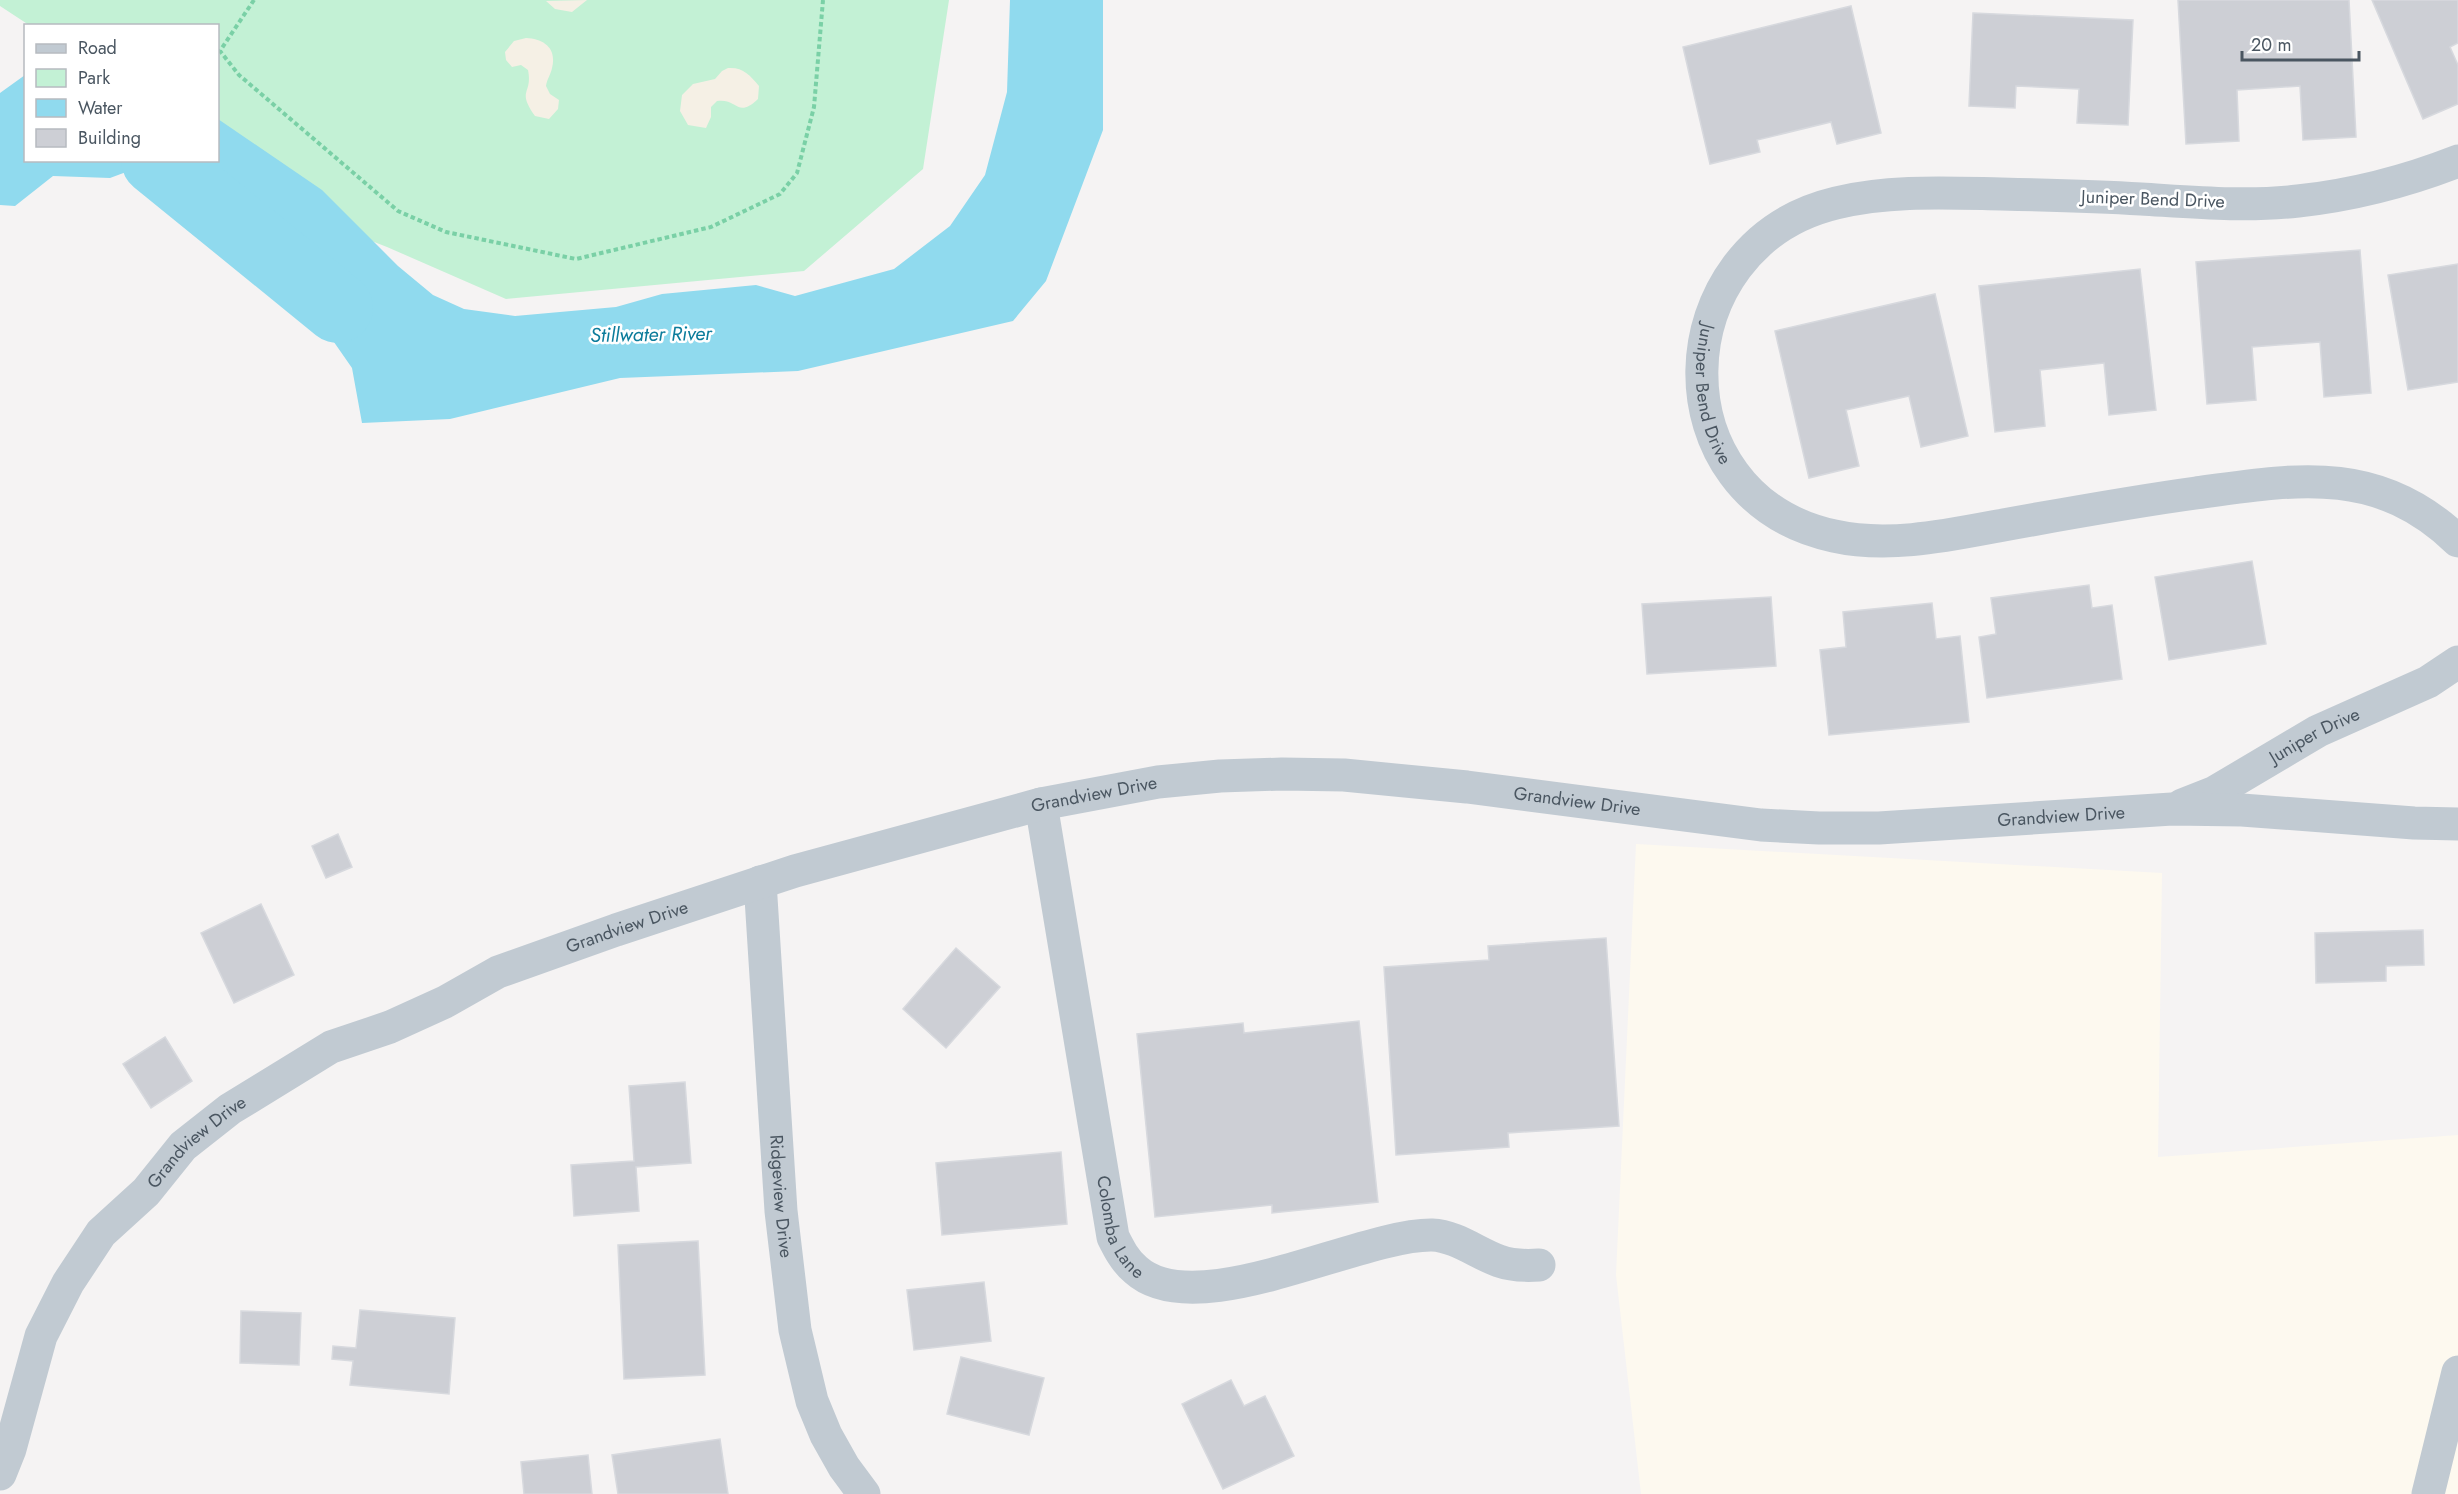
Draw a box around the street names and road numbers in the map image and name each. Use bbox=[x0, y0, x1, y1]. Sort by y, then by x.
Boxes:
street label: Juniper Bend Drive bbox=[2079, 183, 2225, 214]
street label: Juniper Bend Drive bbox=[1689, 319, 1738, 469]
street label: Juniper Drive bbox=[2263, 701, 2364, 771]
street label: Grandview Drive bbox=[1028, 769, 1159, 819]
street label: Grandview Drive bbox=[1512, 780, 1642, 822]
street label: Grandview Drive bbox=[1996, 799, 2126, 833]
street label: Grandview Drive bbox=[562, 894, 692, 960]
street label: Grandview Drive bbox=[141, 1089, 251, 1194]
street label: Ridgeview Drive bbox=[763, 1134, 799, 1259]
street label: Colomba Lane bbox=[1090, 1174, 1150, 1285]

